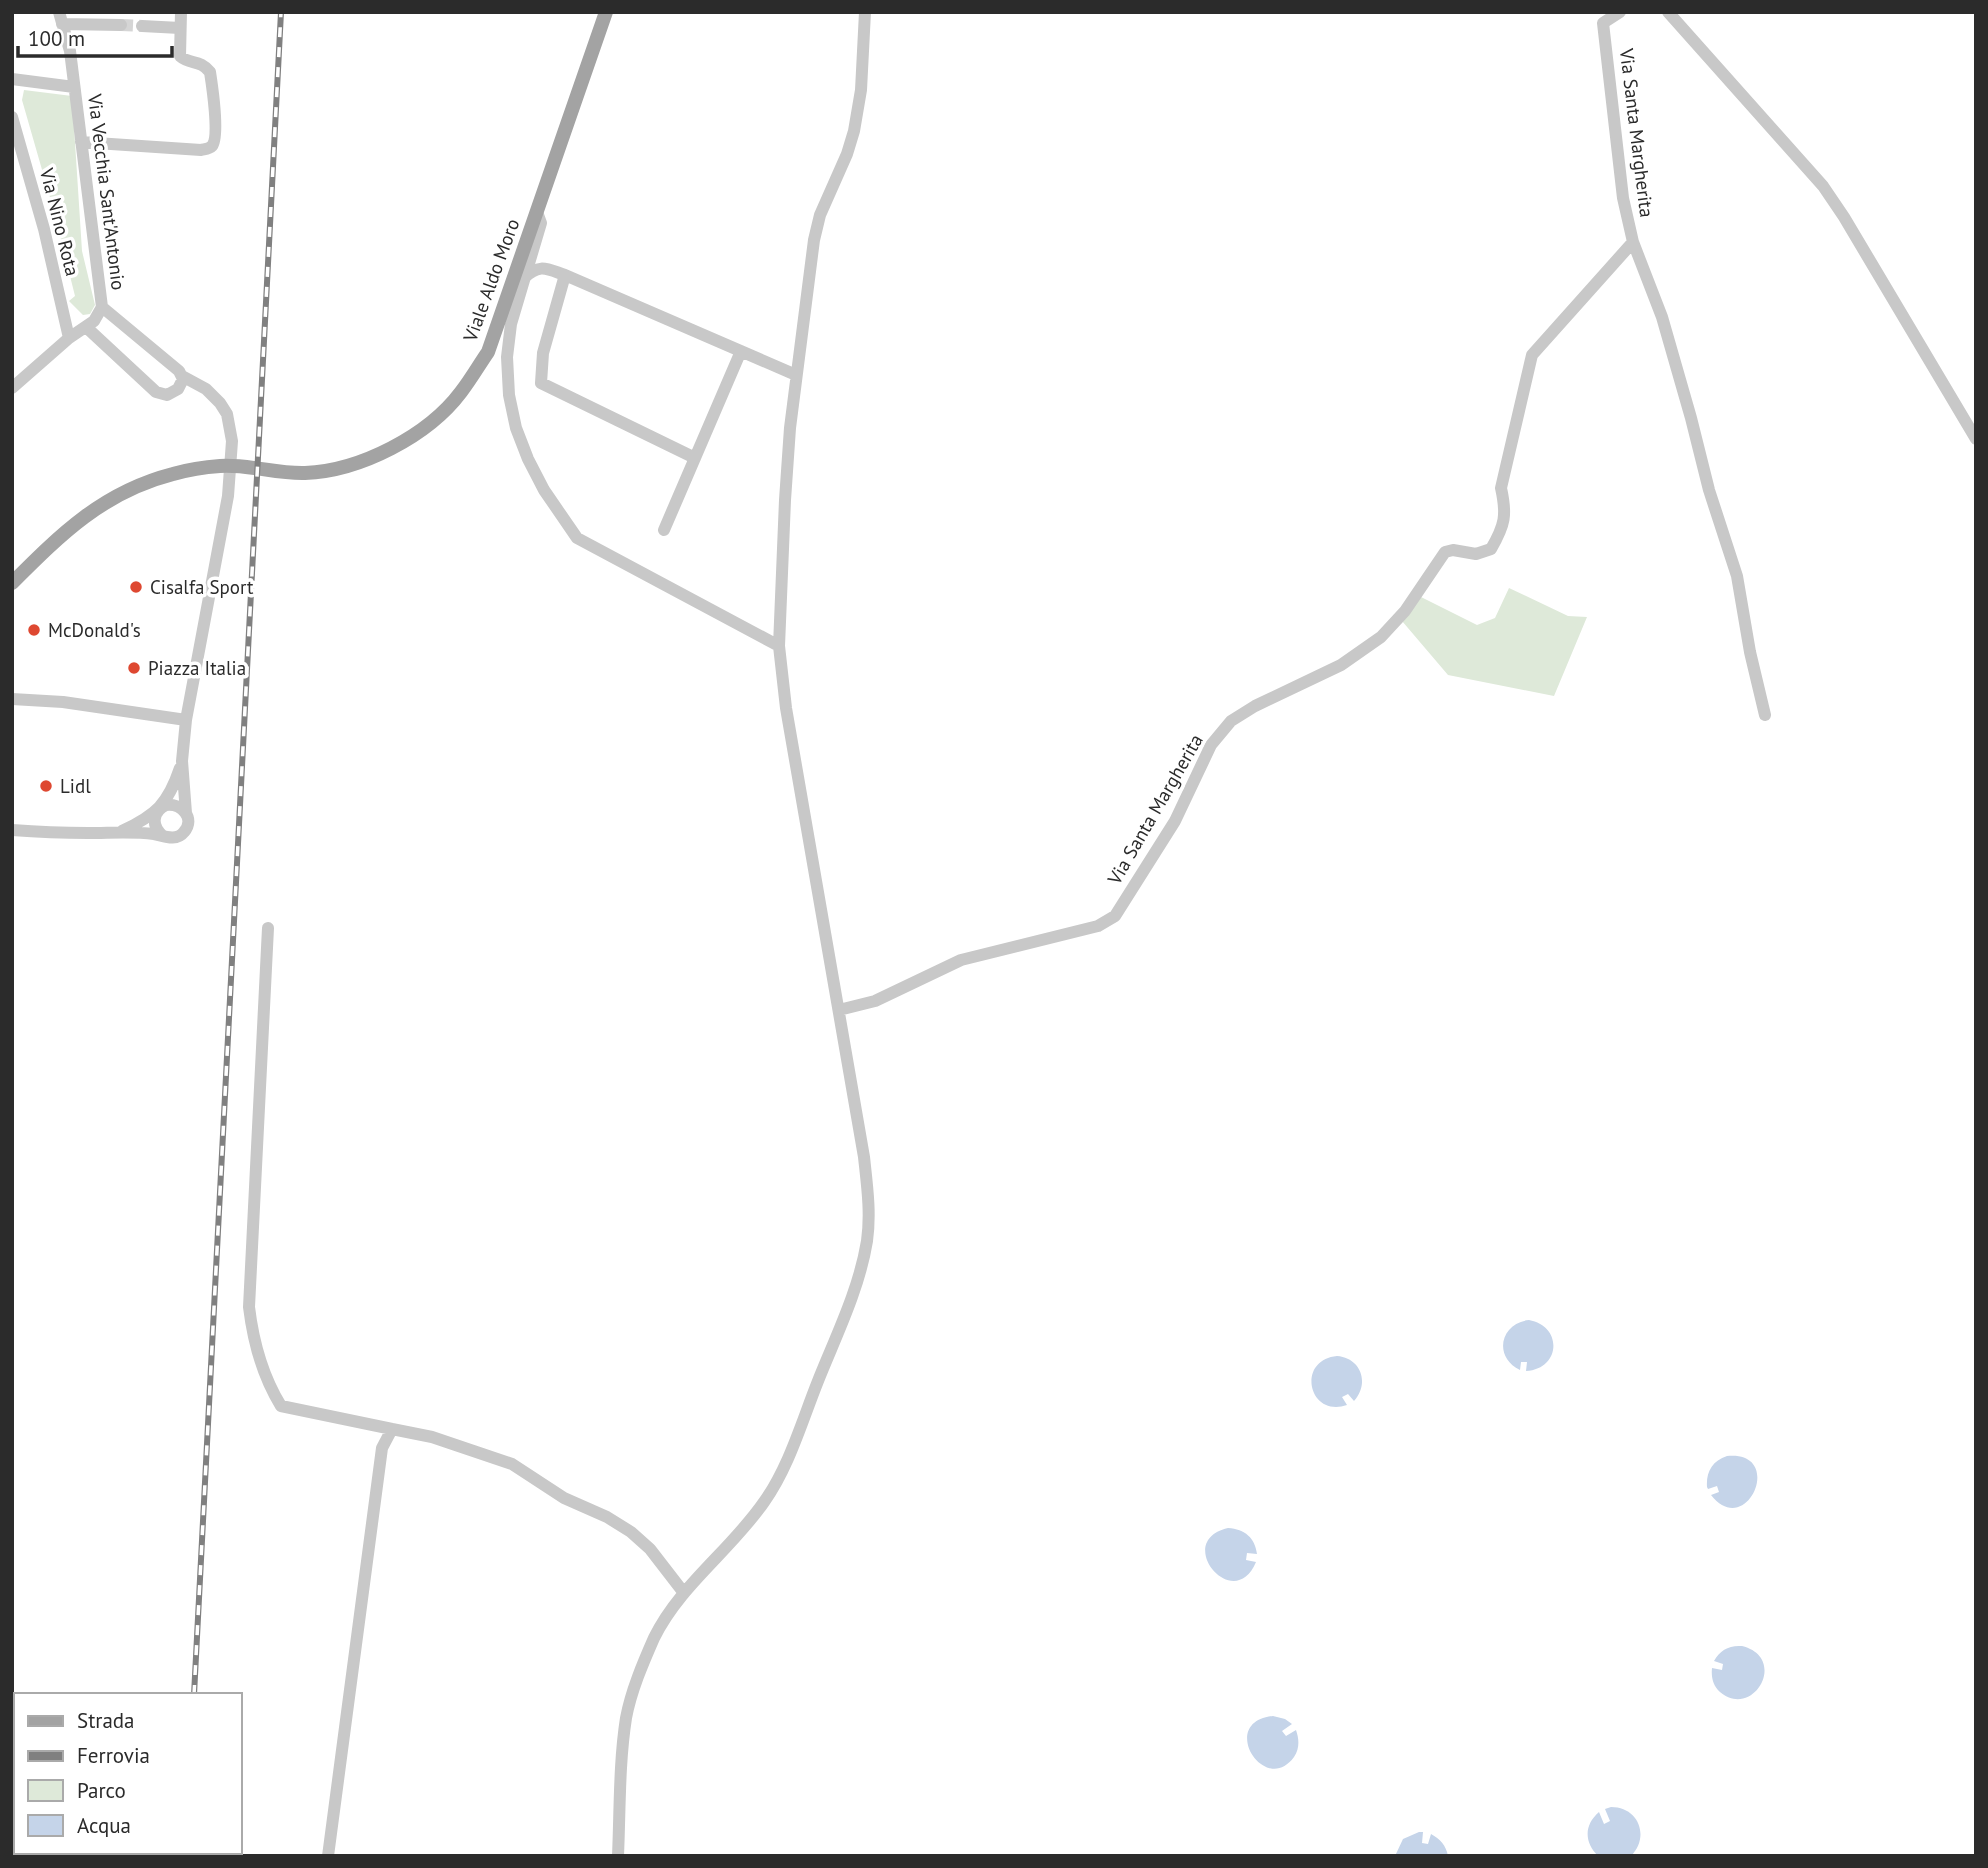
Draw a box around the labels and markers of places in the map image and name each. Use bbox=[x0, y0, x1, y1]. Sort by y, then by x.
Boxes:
place label: Cisalfa Sport bbox=[150, 575, 254, 599]
marker: Cisalfa Sport bbox=[128, 579, 144, 595]
place label: McDonald's bbox=[48, 618, 141, 642]
marker: McDonald's bbox=[26, 622, 42, 638]
place label: Piazza Italia bbox=[148, 656, 246, 680]
marker: Piazza Italia bbox=[126, 660, 142, 676]
place label: Lidl bbox=[60, 774, 91, 798]
marker: Lidl bbox=[38, 778, 54, 794]

